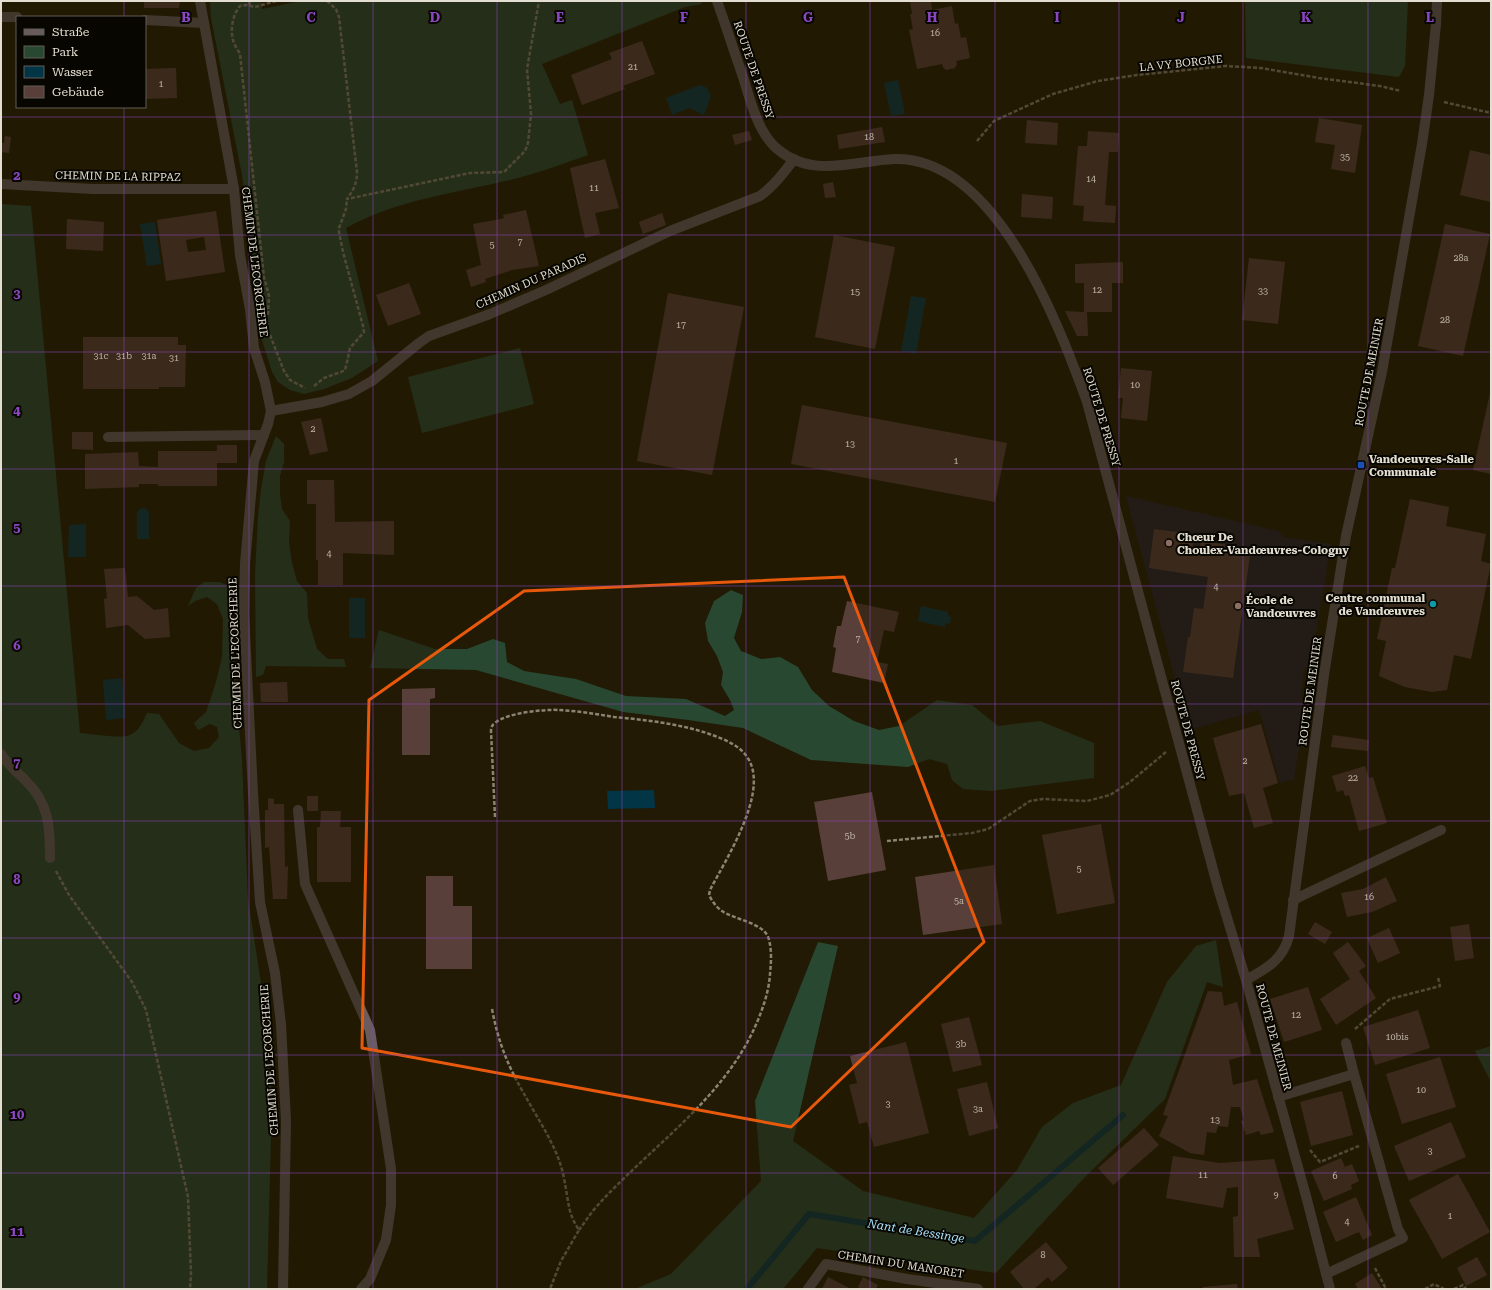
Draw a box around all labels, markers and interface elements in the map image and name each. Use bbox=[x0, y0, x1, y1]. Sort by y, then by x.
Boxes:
text: B bbox=[181, 10, 191, 25]
text: C bbox=[306, 10, 316, 25]
text: D bbox=[430, 10, 440, 25]
text: E bbox=[556, 10, 564, 25]
text: F bbox=[680, 10, 688, 25]
text: G bbox=[803, 10, 813, 25]
text: H bbox=[927, 10, 938, 25]
text: I bbox=[1054, 10, 1060, 25]
text: J bbox=[1177, 10, 1185, 25]
text: K bbox=[1301, 10, 1312, 25]
text: L bbox=[1426, 10, 1434, 25]
legend bbox=[16, 16, 146, 108]
street label: ROUTE DE PRESSY bbox=[731, 19, 777, 122]
text: Straße bbox=[52, 25, 90, 39]
house number: 16 bbox=[930, 28, 940, 38]
text: Park bbox=[52, 45, 79, 59]
street label: LA VY BORGNE bbox=[1139, 53, 1223, 74]
house number: 21 bbox=[628, 62, 638, 72]
text: Wasser bbox=[52, 65, 93, 79]
house number: 1 bbox=[158, 79, 164, 89]
text: Gebäude bbox=[52, 85, 104, 99]
house number: 18 bbox=[864, 132, 874, 142]
house number: 35 bbox=[1340, 152, 1350, 162]
text: 2 bbox=[13, 168, 21, 183]
street label: CHEMIN DE LA RIPPAZ bbox=[55, 169, 181, 184]
house number: 14 bbox=[1086, 174, 1096, 184]
house number: 11 bbox=[589, 183, 599, 193]
street label: CHEMIN DE L'ECORCHERIE bbox=[239, 186, 270, 338]
house number: 7 bbox=[517, 237, 523, 247]
house number: 5 bbox=[489, 240, 495, 250]
street label: CHEMIN DU PARADIS bbox=[474, 251, 589, 312]
house number: 28a bbox=[1454, 253, 1469, 263]
house number: 12 bbox=[1092, 285, 1102, 295]
text: 3 bbox=[13, 286, 21, 301]
house number: 33 bbox=[1258, 286, 1268, 296]
house number: 15 bbox=[850, 287, 860, 297]
house number: 28 bbox=[1440, 315, 1450, 325]
street label: ROUTE DE MEINIER bbox=[1353, 317, 1386, 427]
house number: 17 bbox=[676, 320, 686, 330]
house number: 31c bbox=[93, 351, 109, 361]
house number: 31b bbox=[116, 351, 132, 361]
house number: 31a bbox=[142, 351, 157, 361]
house number: 31 bbox=[169, 353, 179, 363]
street label: ROUTE DE PRESSY bbox=[1080, 366, 1123, 469]
house number: 10 bbox=[1130, 380, 1140, 390]
text: 4 bbox=[13, 403, 21, 418]
house number: 2 bbox=[310, 424, 316, 434]
house number: 13 bbox=[845, 439, 855, 449]
place label: Vandoeuvres-Salle Communale bbox=[1369, 453, 1475, 479]
house number: 1 bbox=[953, 456, 959, 466]
marker: Vandoeuvres-Salle Communale bbox=[1356, 460, 1366, 470]
text: 5 bbox=[13, 520, 21, 535]
place label: Chœur De Choulex-Vandœuvres-Cologny bbox=[1177, 531, 1349, 557]
marker: Chœur De Choulex-Vandœuvres-Cologny bbox=[1164, 538, 1174, 548]
house number: 4 bbox=[326, 549, 332, 559]
street label: CHEMIN DE L'ECORCHERIE bbox=[226, 577, 245, 729]
house number: 4 bbox=[1213, 582, 1219, 592]
place label: Centre communal de Vandœuvres bbox=[1325, 592, 1425, 618]
place label: École de Vandœuvres bbox=[1246, 593, 1316, 620]
marker: Centre communal de Vandœuvres bbox=[1428, 599, 1438, 609]
marker: École de Vandœuvres bbox=[1233, 601, 1243, 611]
house number: 7 bbox=[855, 634, 861, 644]
street label: ROUTE DE MEINIER bbox=[1296, 635, 1325, 746]
text: 6 bbox=[13, 638, 21, 653]
street label: ROUTE DE PRESSY bbox=[1168, 679, 1207, 782]
text: 7 bbox=[13, 755, 21, 770]
house number: 2 bbox=[1242, 756, 1248, 766]
house number: 22 bbox=[1348, 773, 1358, 783]
house number: 5b bbox=[845, 831, 856, 841]
house number: 5 bbox=[1076, 864, 1082, 874]
text: 8 bbox=[13, 872, 21, 887]
house number: 16 bbox=[1364, 892, 1374, 902]
house number: 5a bbox=[954, 896, 964, 906]
street label: ROUTE DE MEINIER bbox=[1253, 982, 1294, 1092]
street label: CHEMIN DE L'ECORCHERIE bbox=[258, 984, 281, 1136]
text: 9 bbox=[13, 989, 21, 1004]
house number: 12 bbox=[1291, 1010, 1301, 1020]
house number: 10bis bbox=[1385, 1032, 1409, 1042]
house number: 3b bbox=[956, 1039, 967, 1049]
house number: 10 bbox=[1416, 1085, 1426, 1095]
house number: 3 bbox=[885, 1099, 891, 1109]
house number: 3a bbox=[973, 1104, 983, 1114]
text: 10 bbox=[10, 1107, 24, 1122]
house number: 13 bbox=[1210, 1115, 1220, 1125]
house number: 3 bbox=[1427, 1146, 1433, 1156]
house number: 11 bbox=[1198, 1170, 1208, 1180]
house number: 6 bbox=[1332, 1171, 1338, 1181]
house number: 9 bbox=[1273, 1190, 1279, 1200]
house number: 1 bbox=[1447, 1211, 1453, 1221]
water label: Nant de Bessinge bbox=[865, 1216, 966, 1246]
house number: 4 bbox=[1344, 1217, 1350, 1227]
text: 11 bbox=[10, 1224, 24, 1239]
street label: CHEMIN DU MANORET bbox=[837, 1248, 965, 1281]
house number: 8 bbox=[1040, 1250, 1046, 1260]

